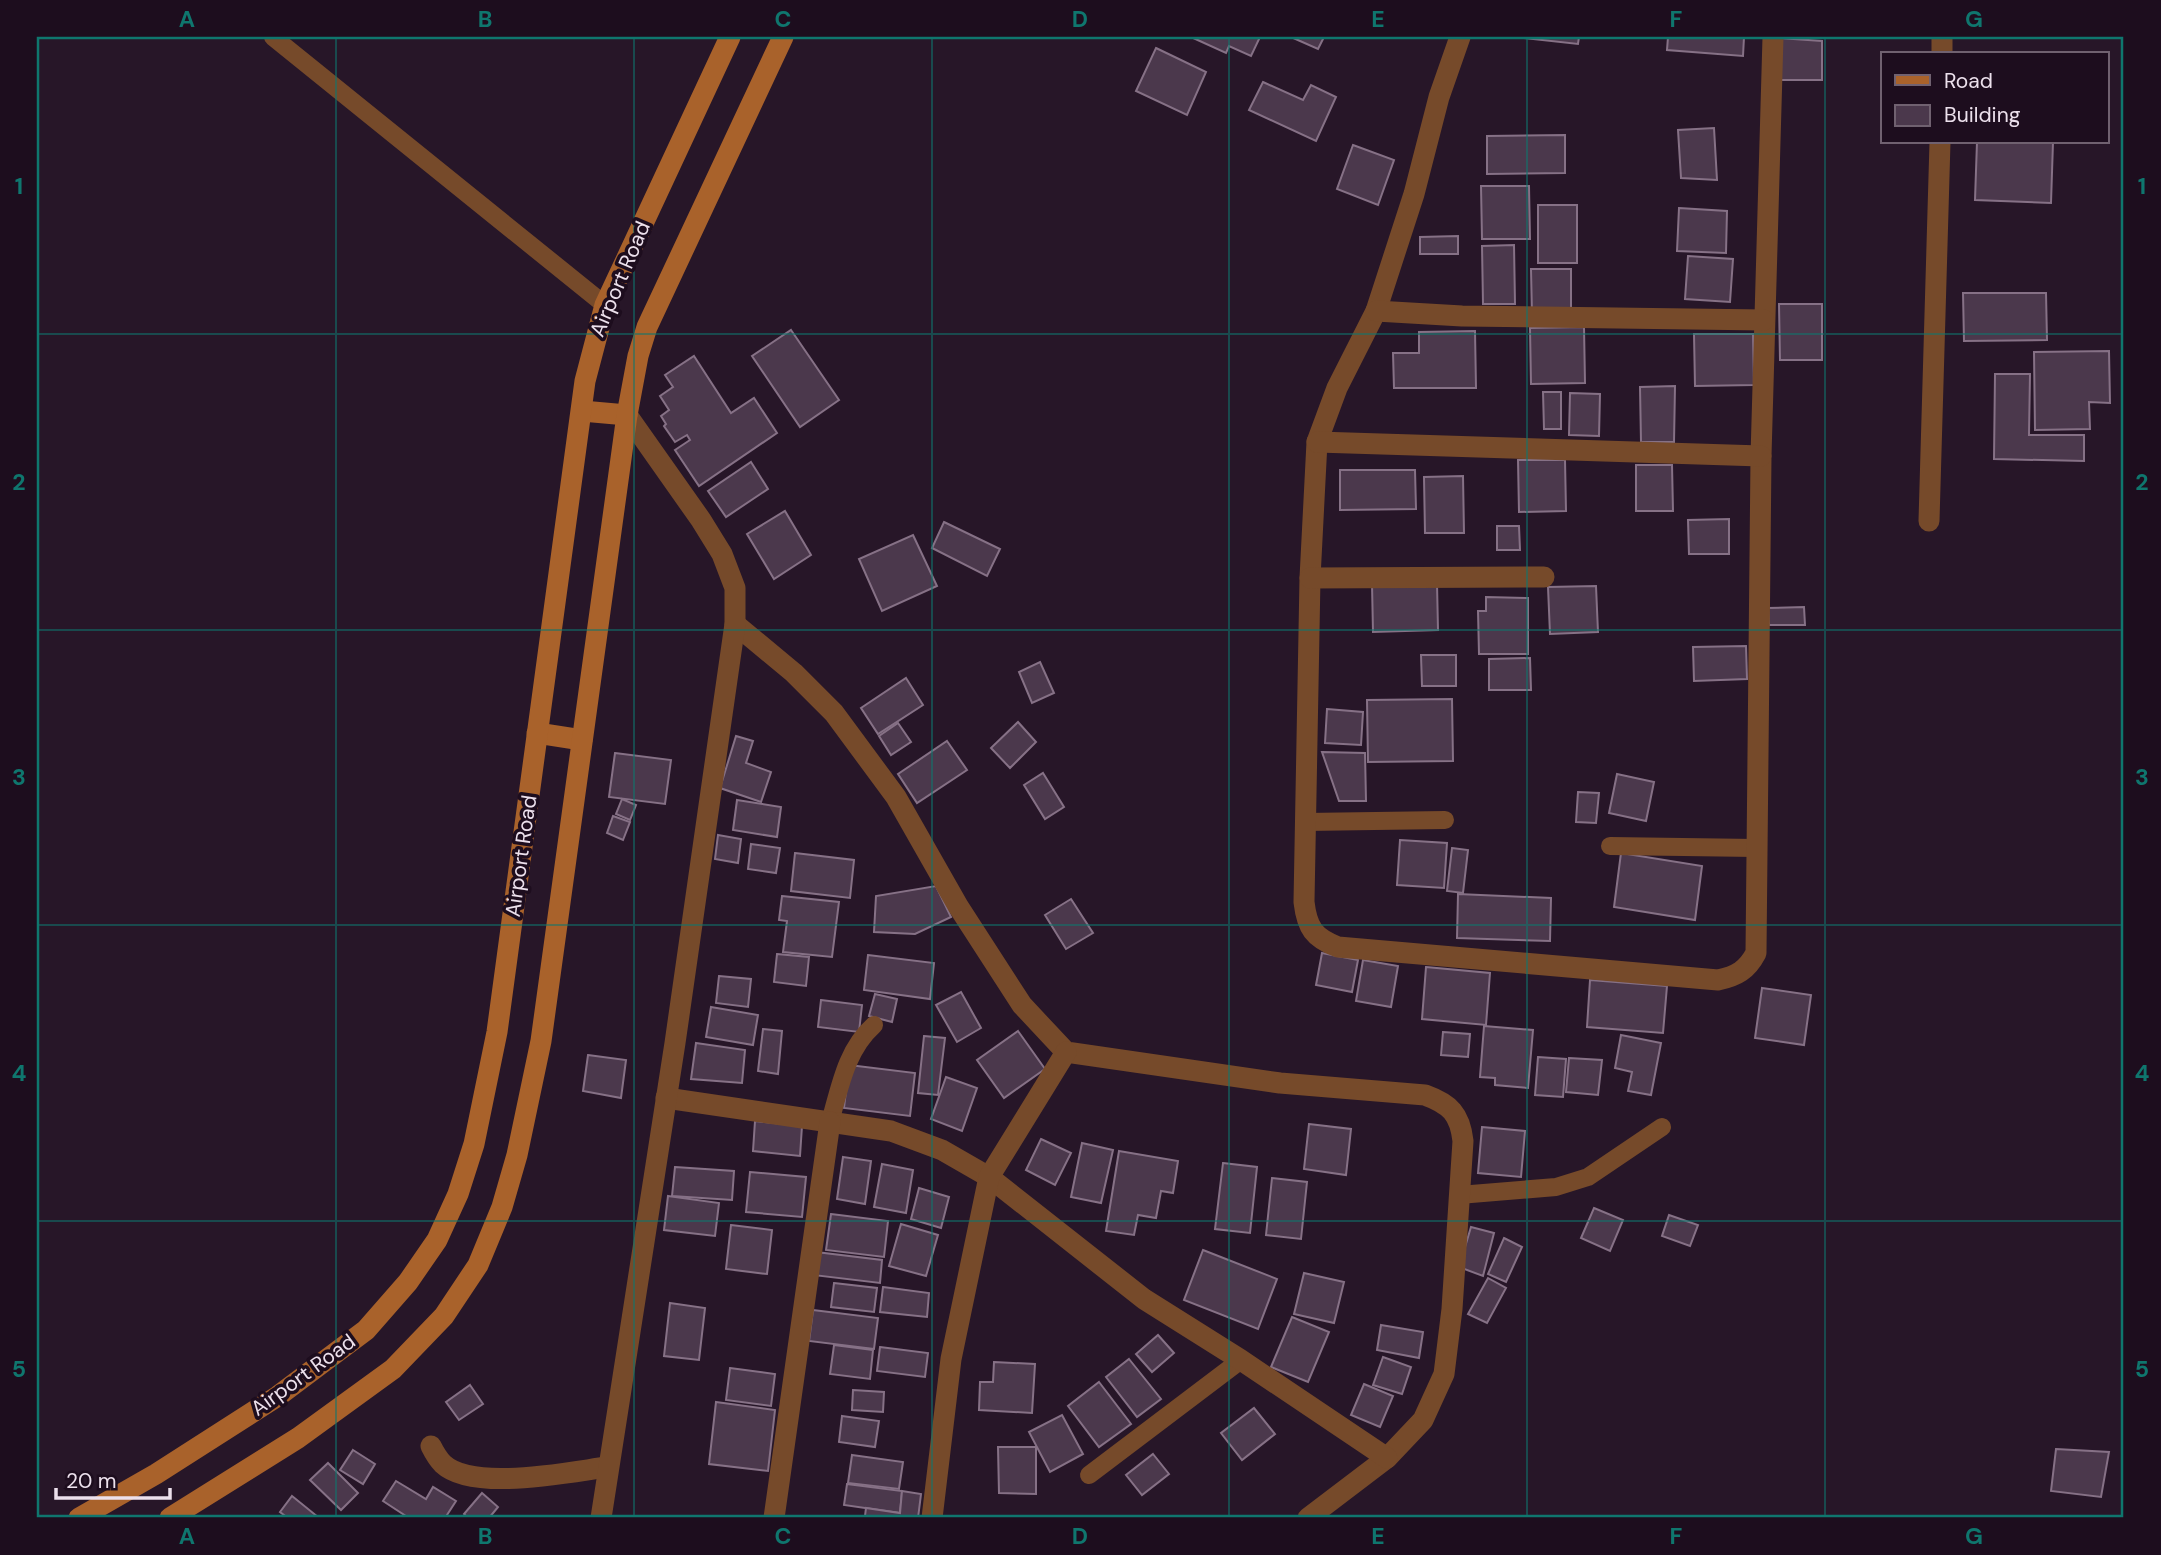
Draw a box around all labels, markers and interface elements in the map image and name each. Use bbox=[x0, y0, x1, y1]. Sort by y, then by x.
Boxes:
text: A bbox=[179, 4, 195, 34]
text: B bbox=[478, 4, 492, 34]
text: C bbox=[775, 4, 791, 34]
text: D bbox=[1072, 4, 1088, 34]
text: E bbox=[1371, 4, 1385, 34]
text: F bbox=[1670, 4, 1683, 34]
text: G bbox=[1965, 4, 1983, 34]
legend bbox=[1881, 52, 2108, 144]
text: Road bbox=[1944, 67, 1993, 95]
text: Building bbox=[1944, 101, 2021, 129]
text: 1 bbox=[15, 171, 23, 201]
text: 1 bbox=[2138, 171, 2146, 201]
street label: Airport Road bbox=[583, 217, 657, 341]
text: 2 bbox=[12, 467, 26, 497]
text: 2 bbox=[2135, 467, 2149, 497]
text: 3 bbox=[12, 762, 26, 792]
text: 3 bbox=[2135, 762, 2149, 792]
street label: Airport Road bbox=[499, 793, 543, 919]
text: 4 bbox=[12, 1058, 27, 1088]
text: 4 bbox=[2135, 1058, 2150, 1088]
street label: Airport Road bbox=[245, 1328, 361, 1422]
text: 5 bbox=[12, 1354, 26, 1384]
text: 5 bbox=[2135, 1354, 2149, 1384]
scale bar bbox=[56, 1457, 170, 1501]
text: 20 m bbox=[66, 1467, 117, 1495]
text: A bbox=[179, 1521, 195, 1551]
text: B bbox=[478, 1521, 492, 1551]
text: C bbox=[775, 1521, 791, 1551]
text: D bbox=[1072, 1521, 1088, 1551]
text: E bbox=[1371, 1521, 1385, 1551]
text: F bbox=[1670, 1521, 1683, 1551]
text: G bbox=[1965, 1521, 1983, 1551]

